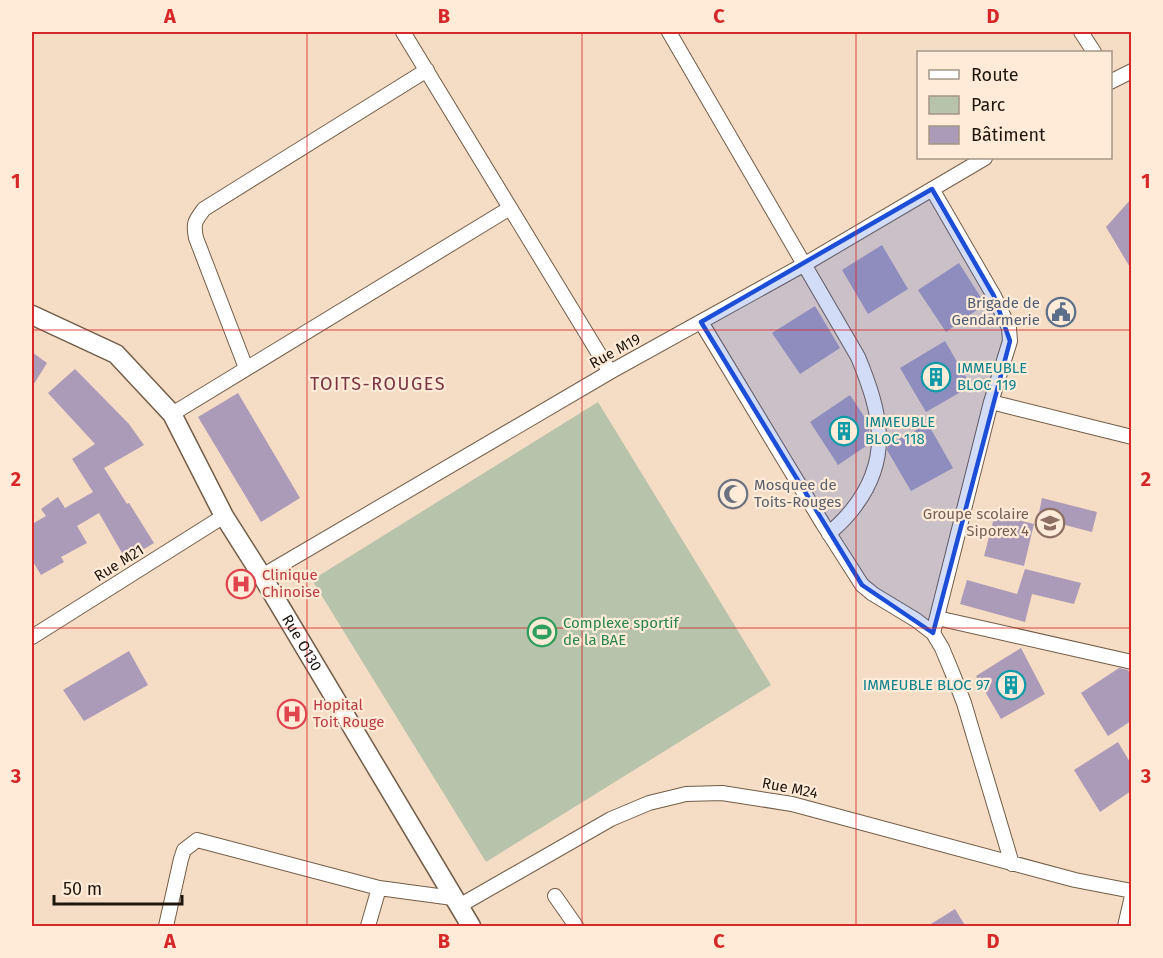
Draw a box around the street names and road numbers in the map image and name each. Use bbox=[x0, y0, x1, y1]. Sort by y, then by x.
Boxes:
street label: Rue M19 bbox=[586, 330, 644, 372]
street label: Rue M21 bbox=[91, 541, 147, 585]
street label: Rue O130 bbox=[278, 611, 326, 674]
street label: Rue M24 bbox=[760, 774, 820, 802]

